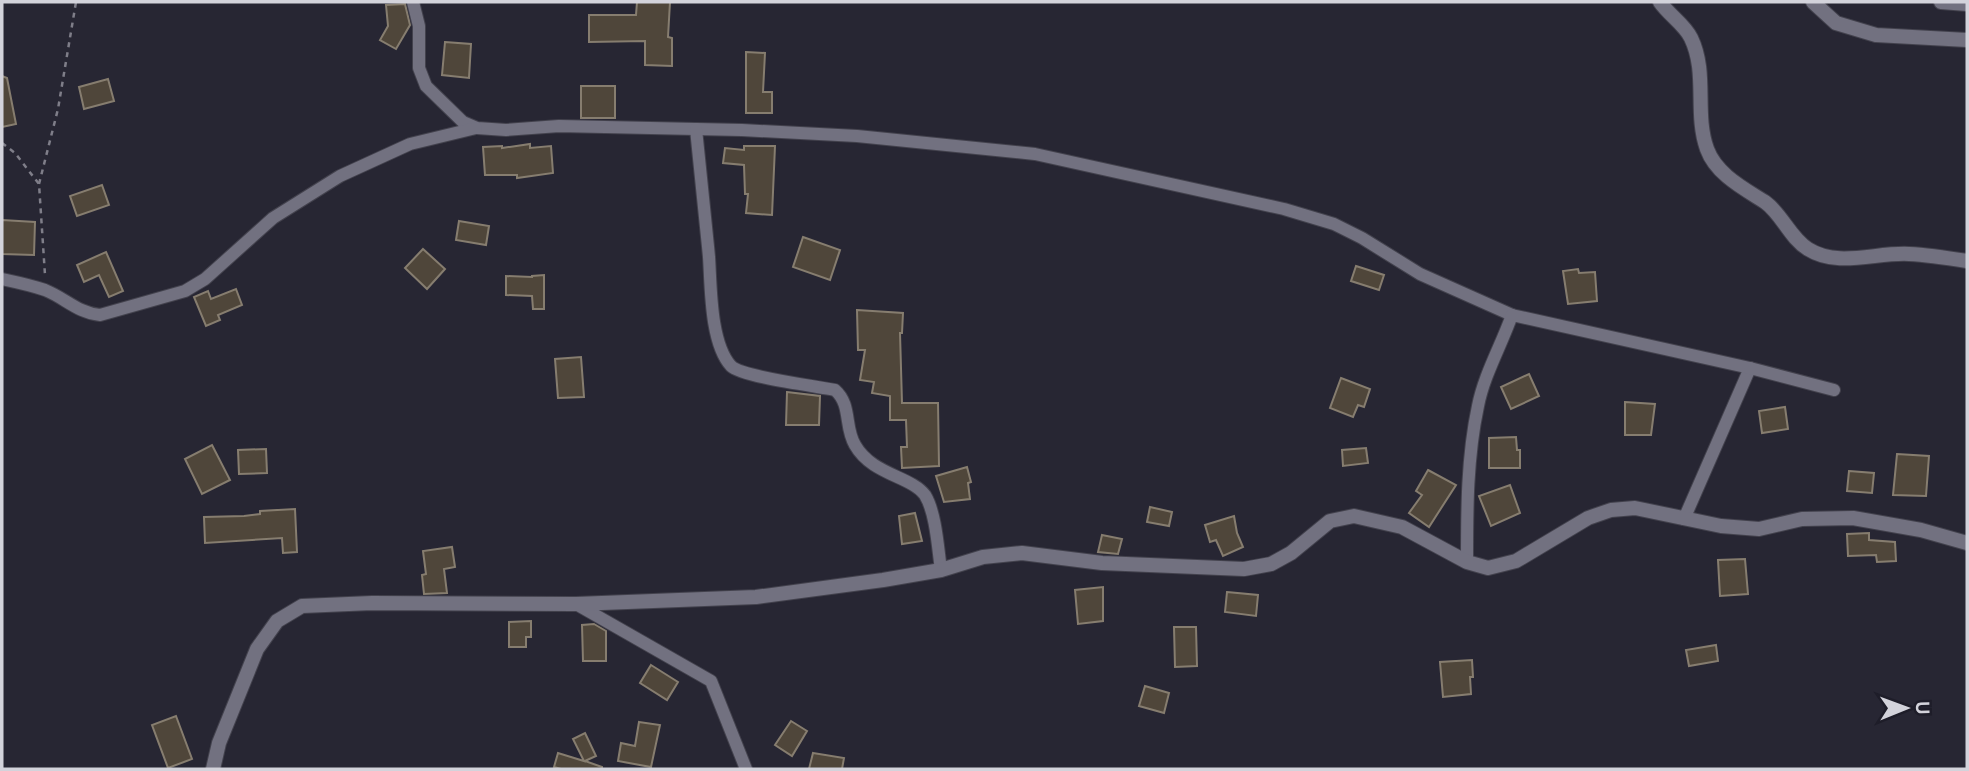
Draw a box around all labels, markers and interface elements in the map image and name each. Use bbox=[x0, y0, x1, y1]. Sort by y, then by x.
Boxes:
north arrow bbox=[1871, 673, 1941, 743]
text: U bbox=[1911, 701, 1934, 715]

